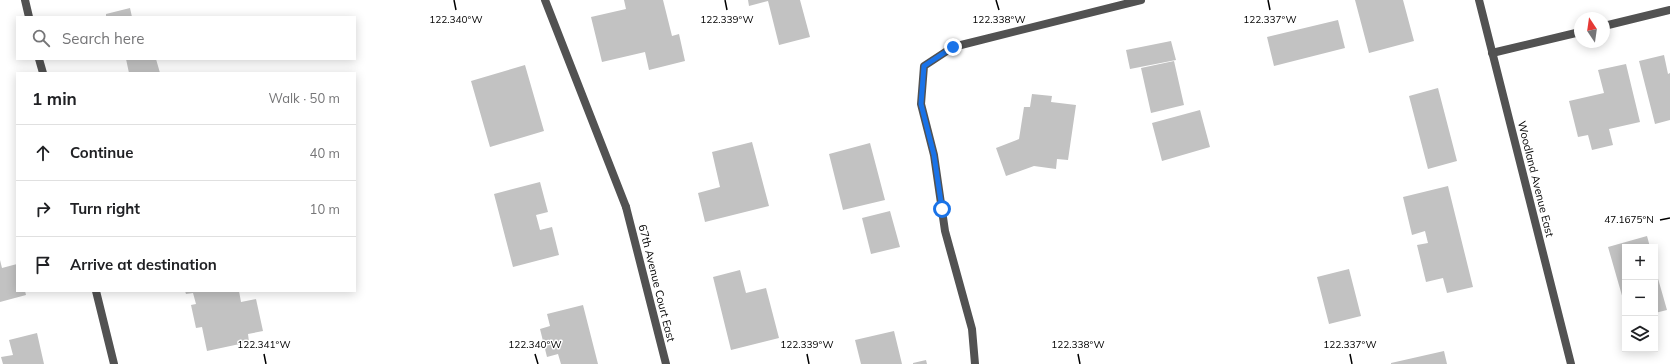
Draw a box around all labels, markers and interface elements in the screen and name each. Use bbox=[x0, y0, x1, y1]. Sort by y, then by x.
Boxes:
north arrow bbox=[1574, 12, 1610, 48]
text: 122.340°W bbox=[429, 13, 483, 26]
text: 122.339°W bbox=[700, 13, 754, 26]
text: 122.338°W bbox=[972, 13, 1026, 26]
text: 122.337°W bbox=[1243, 13, 1297, 26]
search box bbox=[16, 16, 356, 60]
icon: search bbox=[30, 27, 52, 49]
text: Search here bbox=[62, 29, 144, 48]
route end bbox=[944, 38, 962, 56]
text: 1 min bbox=[32, 88, 77, 109]
text: Walk · 50 m bbox=[269, 90, 340, 106]
street label: Woodland Avenue East bbox=[1515, 119, 1557, 239]
icon: ahead bbox=[32, 142, 54, 164]
text: Continue bbox=[70, 143, 133, 162]
text: 40 m bbox=[310, 145, 340, 161]
icon: right bbox=[32, 198, 54, 220]
text: Turn right bbox=[70, 199, 140, 218]
route start bbox=[933, 200, 951, 218]
text: 10 m bbox=[310, 201, 340, 217]
text: 47.1675°N bbox=[1604, 213, 1654, 226]
street label: 67th Avenue Court East bbox=[636, 223, 678, 343]
map controls bbox=[1622, 244, 1658, 352]
button: + bbox=[1622, 244, 1658, 280]
icon: arrive bbox=[32, 254, 54, 276]
text: Arrive at destination bbox=[70, 255, 217, 274]
button: − bbox=[1622, 280, 1658, 316]
button: layers bbox=[1622, 316, 1658, 352]
text: 122.341°W bbox=[237, 338, 291, 351]
text: 122.340°W bbox=[508, 338, 562, 351]
text: 122.339°W bbox=[780, 338, 834, 351]
text: 122.338°W bbox=[1051, 338, 1105, 351]
text: 122.337°W bbox=[1323, 338, 1377, 351]

